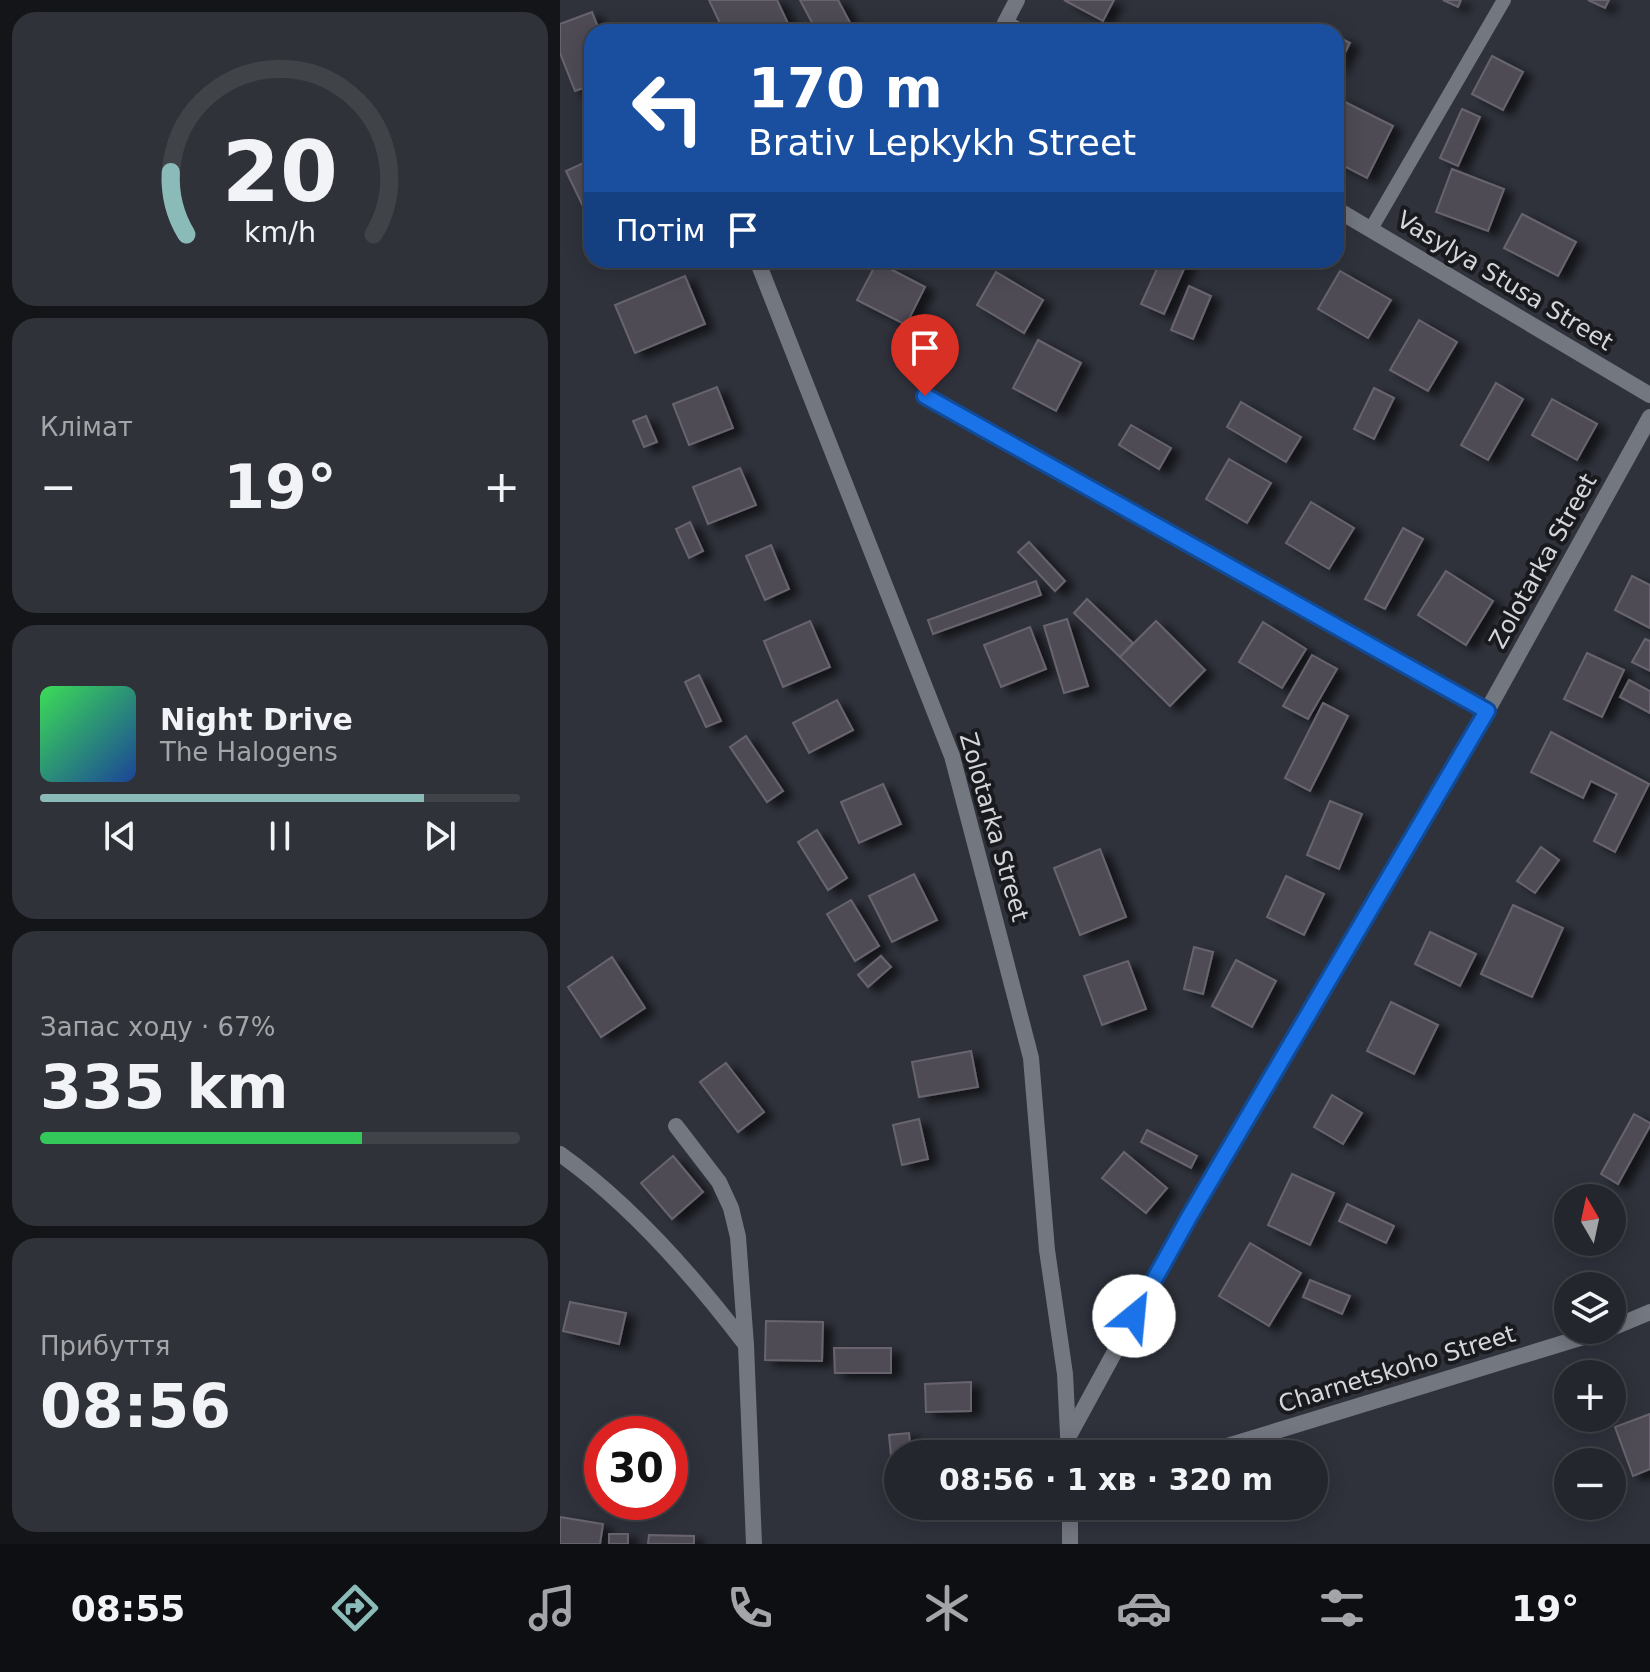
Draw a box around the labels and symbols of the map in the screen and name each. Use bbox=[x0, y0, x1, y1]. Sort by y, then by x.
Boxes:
street label: Vasylya Stusa Street bbox=[1392, 205, 1618, 357]
pin bbox=[891, 314, 959, 396]
street label: Zolotarka Street bbox=[1483, 469, 1603, 653]
street label: Zolotarka Street bbox=[954, 729, 1034, 925]
north arrow bbox=[1554, 1184, 1626, 1256]
position arrow bbox=[1092, 1274, 1176, 1358]
street label: Charnetskoho Street bbox=[1275, 1320, 1519, 1418]
speed limit sign: 30 bbox=[584, 1416, 688, 1520]

